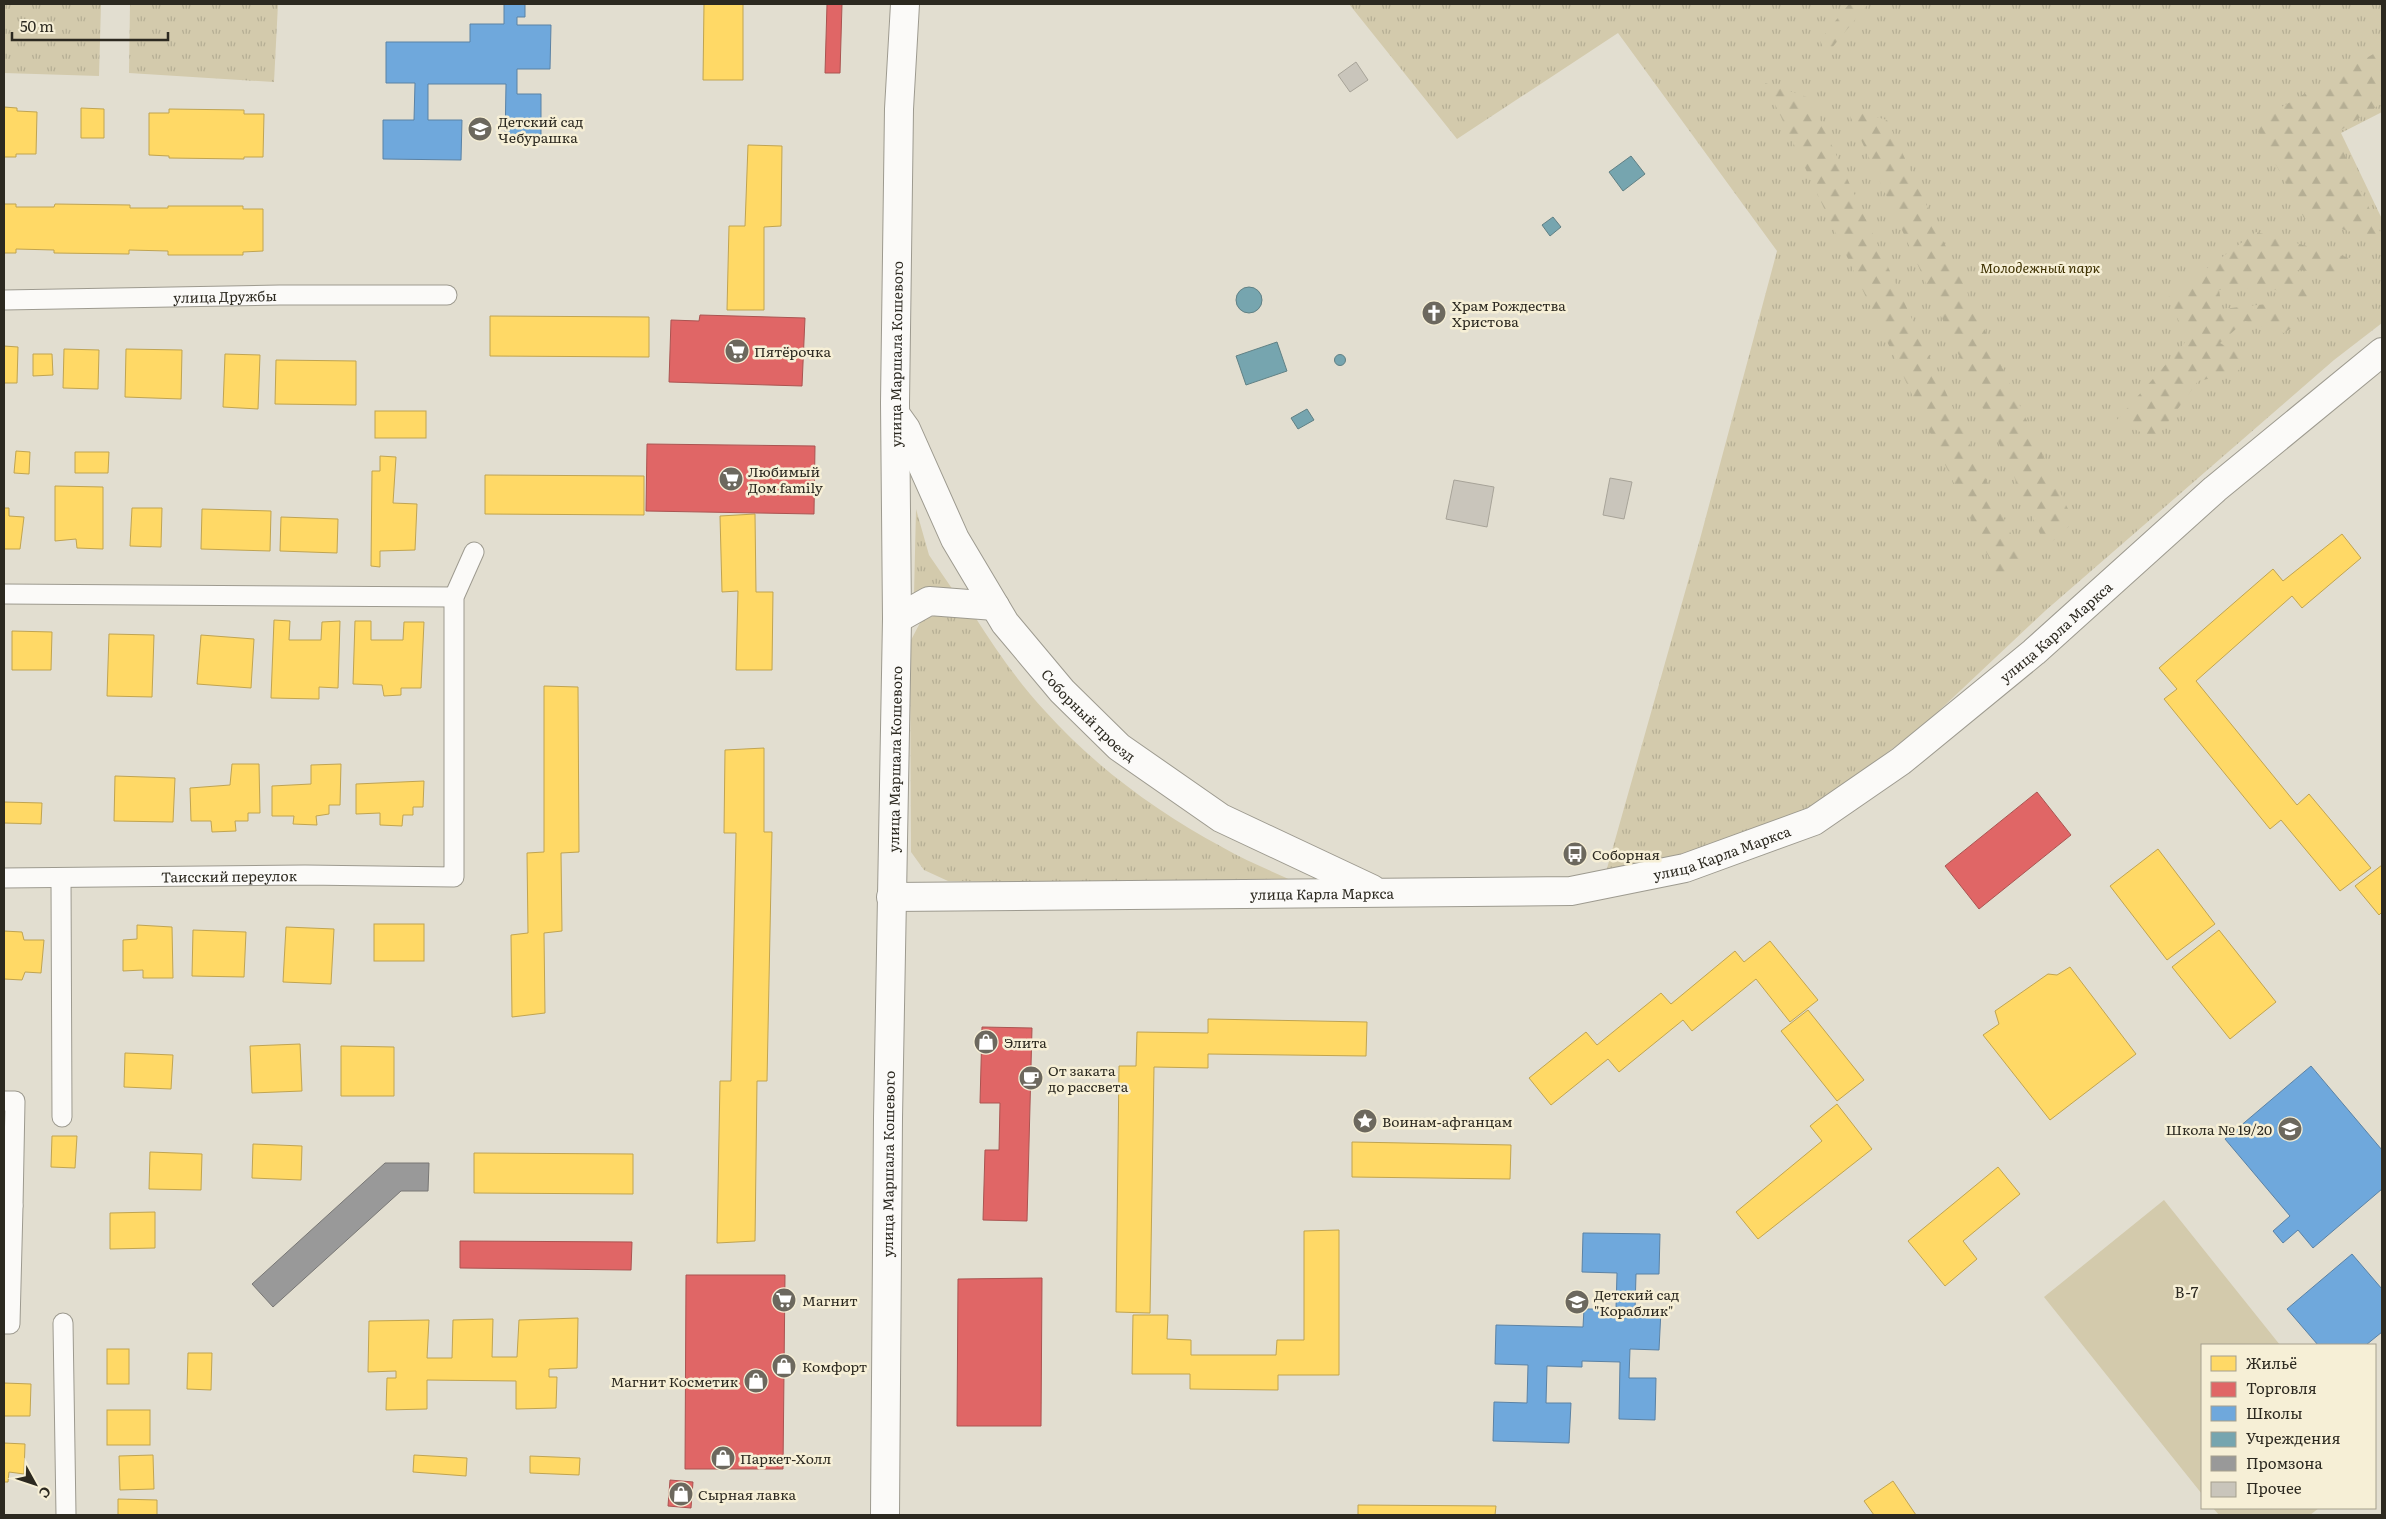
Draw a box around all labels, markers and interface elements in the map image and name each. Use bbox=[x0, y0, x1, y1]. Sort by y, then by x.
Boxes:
scale bar bbox=[12, 10, 169, 42]
text: 50 m bbox=[20, 14, 54, 37]
place label: Детский сад Чебурашка bbox=[498, 111, 583, 147]
school or university icon: Детский сад Чебурашка bbox=[467, 116, 493, 142]
park label: Молодежный парк bbox=[1980, 257, 2101, 277]
street label: улица Маршала Кошевого bbox=[885, 261, 907, 447]
street label: улица Дружбы bbox=[173, 285, 277, 307]
place label: Храм Рождества Христова bbox=[1452, 295, 1566, 331]
church icon: Храм Рождества Христова bbox=[1421, 300, 1447, 326]
supermarket icon: Пятёрочка bbox=[724, 338, 750, 364]
place label: Пятёрочка bbox=[754, 341, 832, 361]
place label: Любимый Дом family bbox=[748, 461, 824, 497]
supermarket icon: Любимый Дом family bbox=[718, 466, 744, 492]
street label: улица Карла Маркса bbox=[1995, 576, 2117, 686]
street label: Соборный проезд bbox=[1037, 664, 1140, 766]
street label: улица Маршала Кошевого bbox=[883, 666, 906, 852]
street label: улица Карла Маркса bbox=[1651, 820, 1794, 884]
bus stop icon: Соборная bbox=[1562, 841, 1588, 867]
place label: Соборная bbox=[1592, 844, 1660, 864]
street label: Таисский переулок bbox=[161, 865, 298, 886]
street label: улица Карла Маркса bbox=[1250, 883, 1394, 904]
shop icon: Элита bbox=[973, 1029, 999, 1055]
place label: Элита bbox=[1004, 1032, 1047, 1052]
place label: От заката до рассвета bbox=[1048, 1060, 1129, 1096]
cafe icon: От заката до рассвета bbox=[1018, 1065, 1044, 1091]
street label: улица Маршала Кошевого bbox=[877, 1071, 899, 1257]
place icon: Воинам-афганцам bbox=[1352, 1108, 1378, 1134]
place label: Воинам-афганцам bbox=[1382, 1111, 1513, 1131]
school or university icon: Школа № 19/20 bbox=[2277, 1116, 2303, 1142]
place label: Школа № 19/20 bbox=[2166, 1119, 2272, 1139]
district label: В-7 bbox=[2175, 1280, 2199, 1303]
place label: Детский сад "Кораблик" bbox=[1594, 1284, 1679, 1320]
supermarket icon: Магнит bbox=[771, 1287, 797, 1313]
school or university icon: Детский сад "Кораблик" bbox=[1564, 1289, 1590, 1315]
place label: Магнит bbox=[802, 1290, 858, 1310]
legend bbox=[2201, 1344, 2376, 1509]
text: Жильё bbox=[2246, 1351, 2297, 1374]
shop icon: Комфорт bbox=[771, 1353, 797, 1379]
place label: Комфорт bbox=[802, 1356, 867, 1376]
shop icon: Магнит Косметик bbox=[743, 1368, 769, 1394]
place label: Магнит Косметик bbox=[610, 1371, 739, 1391]
text: Торговля bbox=[2246, 1376, 2317, 1399]
text: Школы bbox=[2246, 1401, 2302, 1424]
text: Учреждения bbox=[2246, 1426, 2341, 1449]
shop icon: Паркет-Холл bbox=[710, 1445, 736, 1471]
place label: Паркет-Холл bbox=[740, 1448, 831, 1468]
text: Промзона bbox=[2246, 1451, 2324, 1474]
north arrow bbox=[10, 1459, 60, 1509]
text: Прочее bbox=[2246, 1476, 2302, 1499]
shop icon: Сырная лавка bbox=[668, 1481, 694, 1507]
text: С bbox=[35, 1483, 57, 1503]
place label: Сырная лавка bbox=[698, 1484, 797, 1504]

